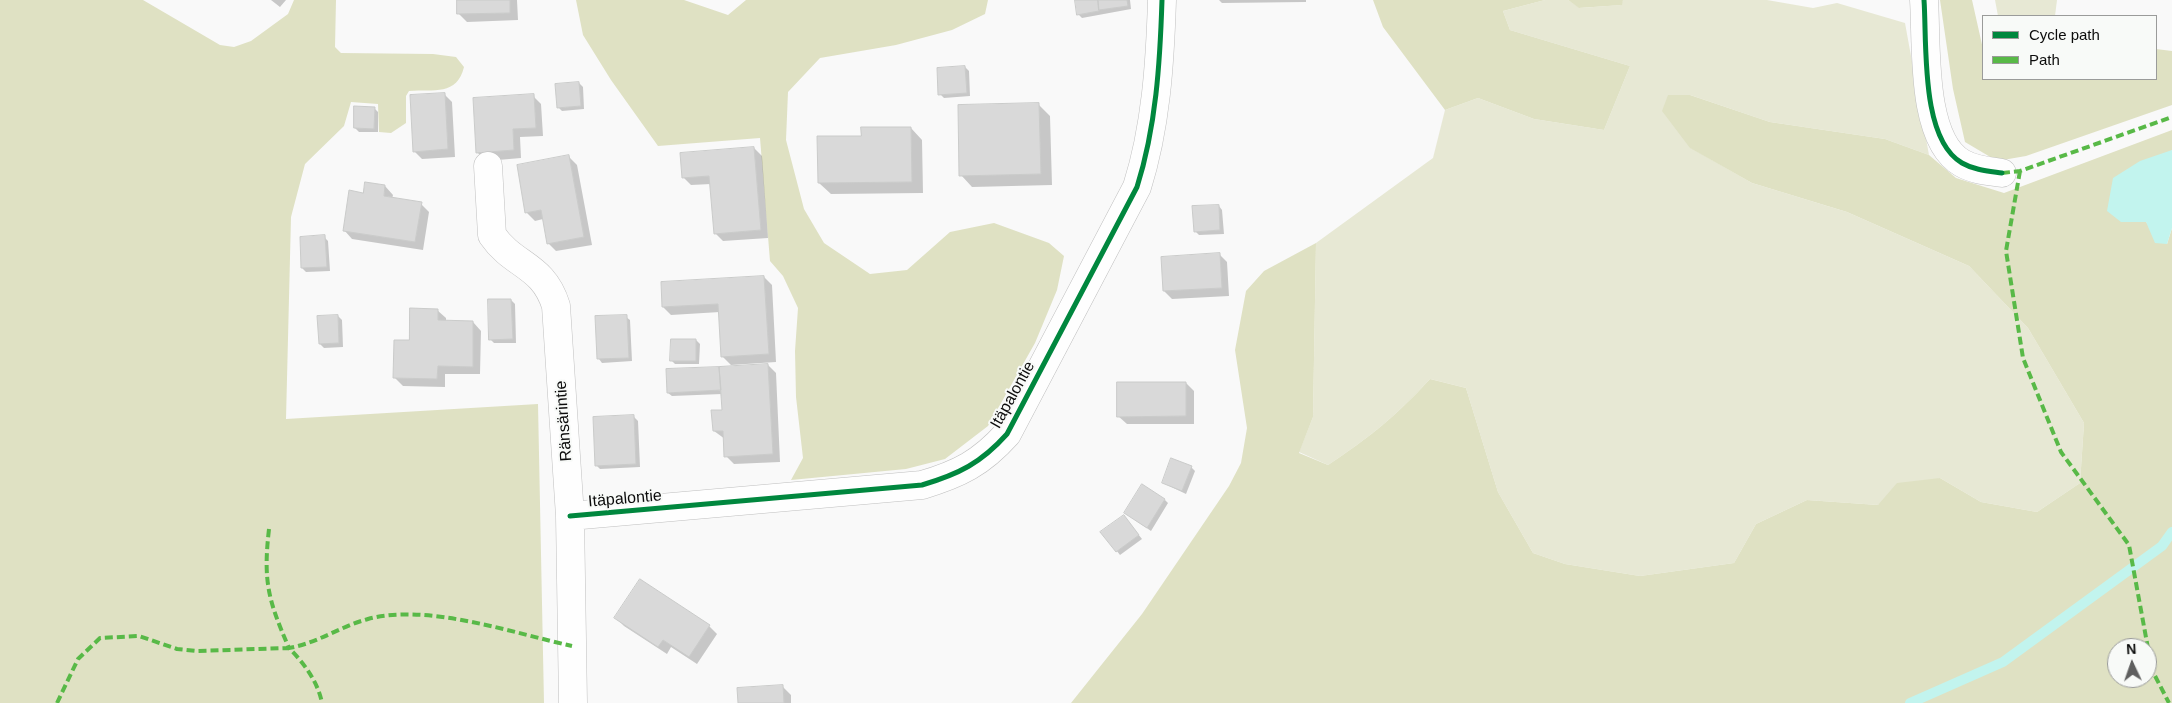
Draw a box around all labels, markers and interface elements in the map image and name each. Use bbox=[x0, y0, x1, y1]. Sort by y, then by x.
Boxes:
legend bbox=[1982, 15, 2157, 80]
text: Cycle path bbox=[2029, 26, 2100, 43]
text: Path bbox=[2029, 51, 2060, 68]
street label: Itäpalontie bbox=[987, 358, 1039, 432]
street label: Ränsärintie bbox=[552, 380, 576, 462]
street label: Itäpalontie bbox=[587, 486, 663, 512]
north arrow bbox=[2107, 638, 2157, 688]
text: N bbox=[2126, 641, 2137, 657]

